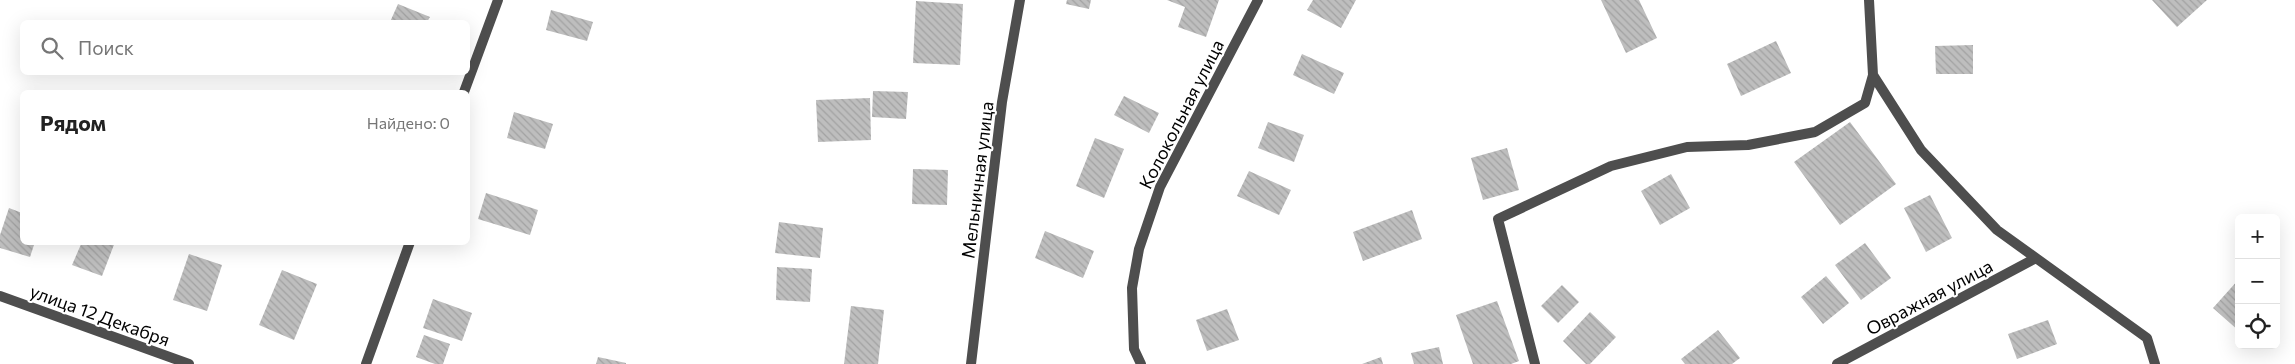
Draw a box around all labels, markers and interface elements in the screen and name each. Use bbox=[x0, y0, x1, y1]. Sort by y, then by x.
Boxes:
search box bbox=[20, 20, 470, 75]
icon: search bbox=[38, 34, 66, 62]
text: Поиск bbox=[78, 36, 134, 59]
street label: Колокольная улица bbox=[1134, 36, 1228, 192]
street label: Мельничная улица bbox=[956, 100, 998, 260]
text: Рядом bbox=[40, 110, 106, 135]
text: Найдено: 0 bbox=[367, 113, 450, 132]
map controls bbox=[2235, 214, 2280, 349]
button: + bbox=[2235, 214, 2280, 259]
street label: Овражная улица bbox=[1862, 254, 1996, 340]
button: − bbox=[2235, 259, 2280, 304]
street label: улица 12 Декабря bbox=[27, 279, 173, 351]
button: locate bbox=[2235, 304, 2280, 349]

